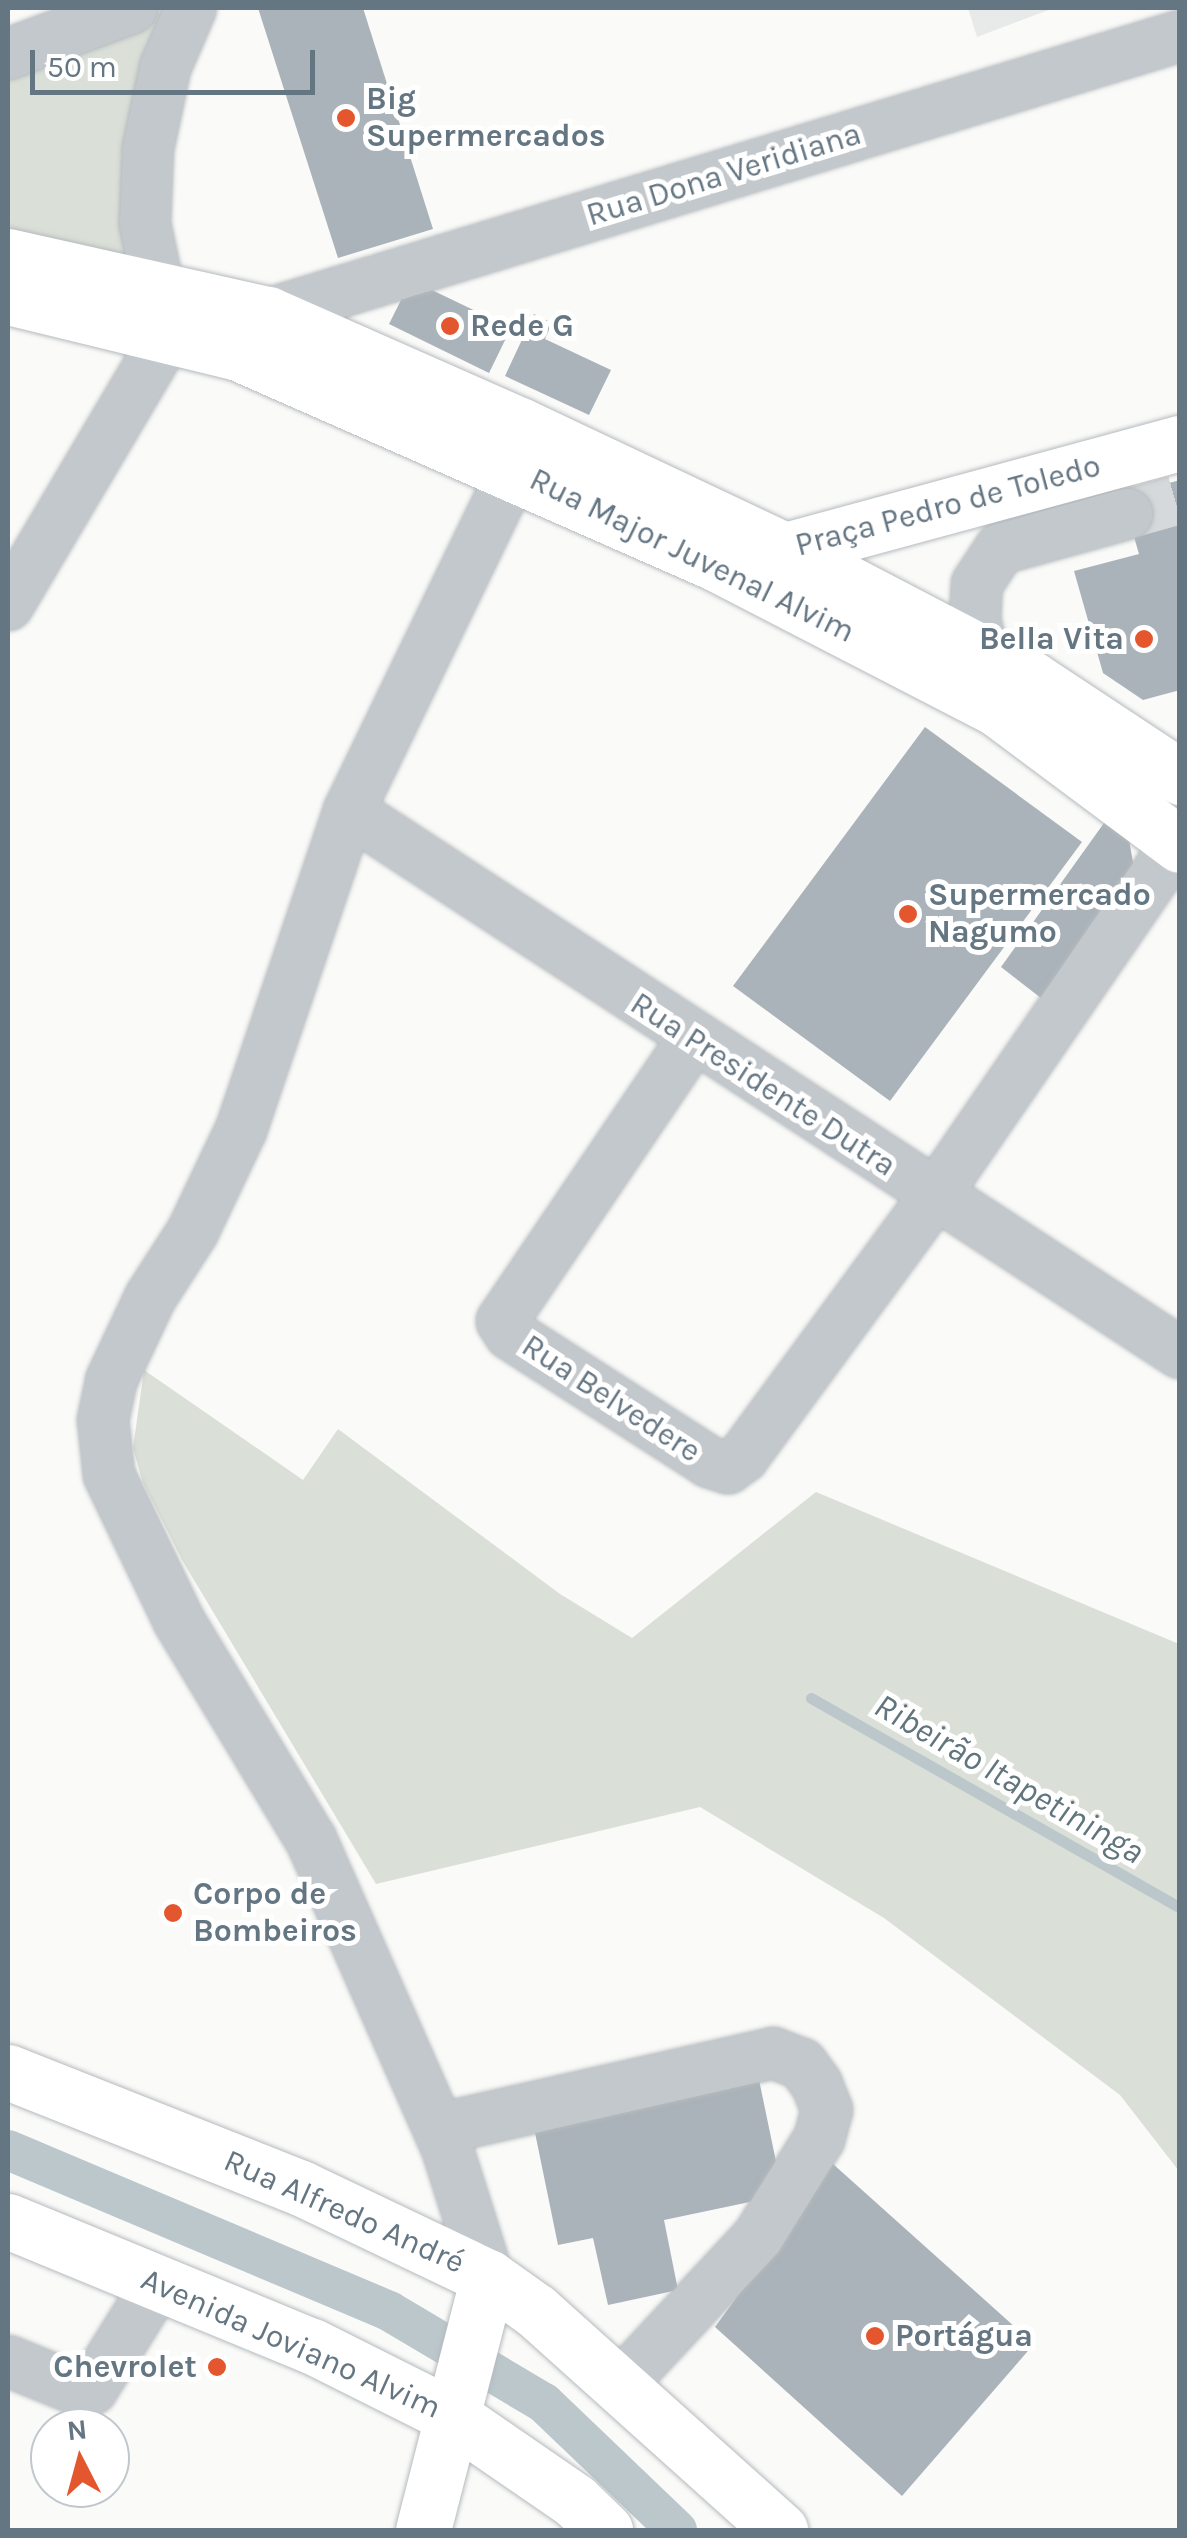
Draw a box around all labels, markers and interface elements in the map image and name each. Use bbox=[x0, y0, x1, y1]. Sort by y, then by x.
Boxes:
scale bar bbox=[35, 30, 320, 92]
text: 50 m bbox=[47, 49, 117, 85]
place label: Big Supermercados bbox=[366, 81, 606, 156]
marker: Big Supermercados bbox=[335, 107, 357, 129]
street label: Rua Dona Veridiana bbox=[582, 115, 866, 235]
place label: Rede G bbox=[470, 307, 574, 345]
marker: Rede G bbox=[439, 315, 461, 337]
street label: Praça Pedro de Toledo bbox=[791, 447, 1105, 565]
street label: Rua Major Juvenal Alvim bbox=[523, 461, 861, 651]
place label: Bella Vita bbox=[979, 620, 1124, 658]
marker: Bella Vita bbox=[1133, 628, 1155, 650]
place label: Supermercado Nagumo bbox=[928, 877, 1151, 952]
marker: Supermercado Nagumo bbox=[897, 903, 919, 925]
street label: Rua Presidente Dutra bbox=[623, 985, 903, 1185]
street label: Rua Belvedere bbox=[514, 1327, 708, 1471]
water label: Ribeirão Itapetininga bbox=[867, 1685, 1151, 1873]
place label: Corpo de Bombeiros bbox=[193, 1876, 357, 1951]
marker: Corpo de Bombeiros bbox=[162, 1902, 184, 1924]
street label: Rua Alfredo André bbox=[218, 2142, 470, 2282]
street label: Avenida Joviano Alvim bbox=[135, 2261, 447, 2427]
place label: Portágua bbox=[895, 2317, 1033, 2355]
marker: Portágua bbox=[864, 2325, 886, 2347]
place label: Chevrolet bbox=[53, 2348, 197, 2386]
marker: Chevrolet bbox=[206, 2356, 228, 2378]
north arrow bbox=[30, 2408, 130, 2508]
text: N bbox=[65, 2412, 89, 2447]

